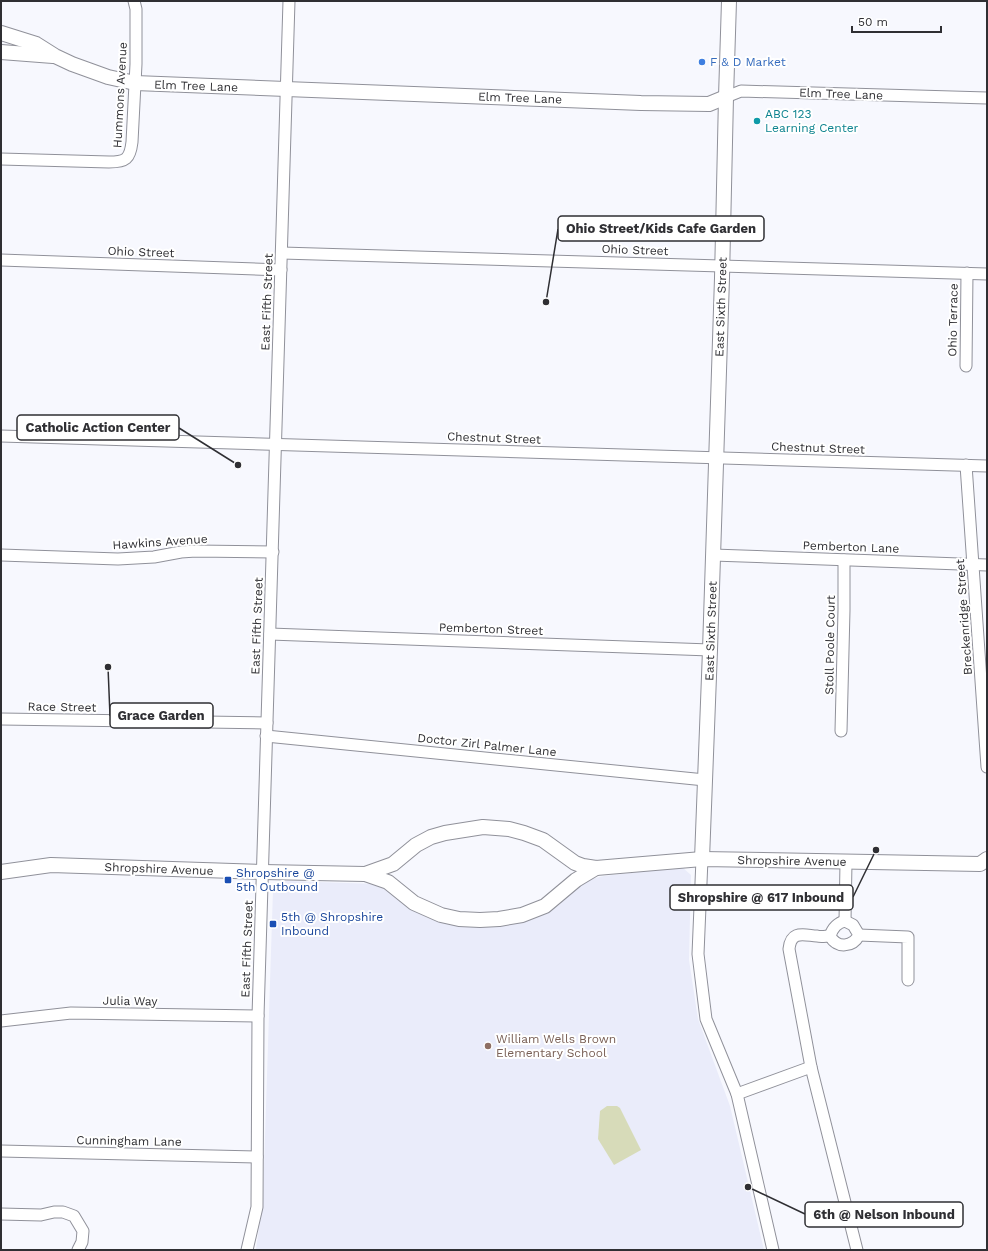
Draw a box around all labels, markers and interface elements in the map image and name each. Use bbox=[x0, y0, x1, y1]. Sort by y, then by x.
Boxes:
scale bar bbox=[852, 8, 941, 34]
text: 50 m bbox=[858, 15, 888, 29]
street label: Hummons Avenue bbox=[110, 42, 130, 148]
place label: F & D Market bbox=[710, 55, 786, 69]
marker: F & D Market bbox=[697, 57, 707, 67]
street label: Elm Tree Lane bbox=[154, 78, 238, 94]
street label: Elm Tree Lane bbox=[799, 86, 883, 102]
street label: Elm Tree Lane bbox=[478, 90, 562, 106]
place label: ABC 123 Learning Center bbox=[765, 107, 859, 135]
marker: ABC 123 Learning Center bbox=[752, 116, 762, 126]
callout: Ohio Street/Kids Cafe Garden bbox=[558, 216, 764, 241]
text: Ohio Street/Kids Cafe Garden bbox=[566, 221, 756, 236]
street label: Ohio Street bbox=[601, 242, 669, 258]
street label: Ohio Street bbox=[107, 244, 175, 260]
street label: East Fifth Street bbox=[258, 253, 276, 351]
street label: East Sixth Street bbox=[712, 257, 730, 357]
street label: Ohio Terrace bbox=[945, 283, 961, 357]
callout: Catholic Action Center bbox=[17, 415, 179, 440]
text: Catholic Action Center bbox=[26, 420, 171, 435]
street label: Chestnut Street bbox=[447, 429, 541, 447]
street label: Chestnut Street bbox=[771, 439, 865, 457]
street label: Hawkins Avenue bbox=[112, 532, 208, 552]
street label: Pemberton Lane bbox=[802, 538, 900, 556]
street label: Breckenridge Street bbox=[953, 559, 975, 675]
street label: East Fifth Street bbox=[248, 577, 266, 675]
street label: East Sixth Street bbox=[702, 581, 720, 681]
street label: Stoll Poole Court bbox=[822, 595, 838, 695]
street label: Pemberton Street bbox=[439, 620, 543, 638]
street label: Race Street bbox=[28, 699, 96, 715]
callout: Grace Garden bbox=[110, 703, 213, 728]
text: Grace Garden bbox=[117, 708, 205, 723]
street label: Doctor Zirl Palmer Lane bbox=[417, 731, 557, 759]
street label: Shropshire Avenue bbox=[737, 853, 847, 869]
street label: Shropshire Avenue bbox=[104, 860, 214, 878]
place label: Shropshire @ 5th Outbound bbox=[236, 866, 318, 894]
marker: Shropshire @ 5th Outbound bbox=[223, 875, 233, 885]
callout: Shropshire @ 617 Inbound bbox=[670, 885, 853, 910]
text: Shropshire @ 617 Inbound bbox=[678, 890, 844, 905]
street label: East Fifth Street bbox=[238, 900, 256, 998]
place label: 5th @ Shropshire Inbound bbox=[281, 910, 383, 938]
marker: 5th @ Shropshire Inbound bbox=[268, 919, 278, 929]
street label: Julia Way bbox=[102, 994, 158, 1008]
place label: William Wells Brown Elementary School bbox=[496, 1032, 616, 1060]
marker: William Wells Brown Elementary School bbox=[483, 1041, 493, 1051]
street label: Cunningham Lane bbox=[76, 1133, 182, 1149]
callout: 6th @ Nelson Inbound bbox=[805, 1202, 963, 1227]
text: 6th @ Nelson Inbound bbox=[813, 1207, 955, 1222]

